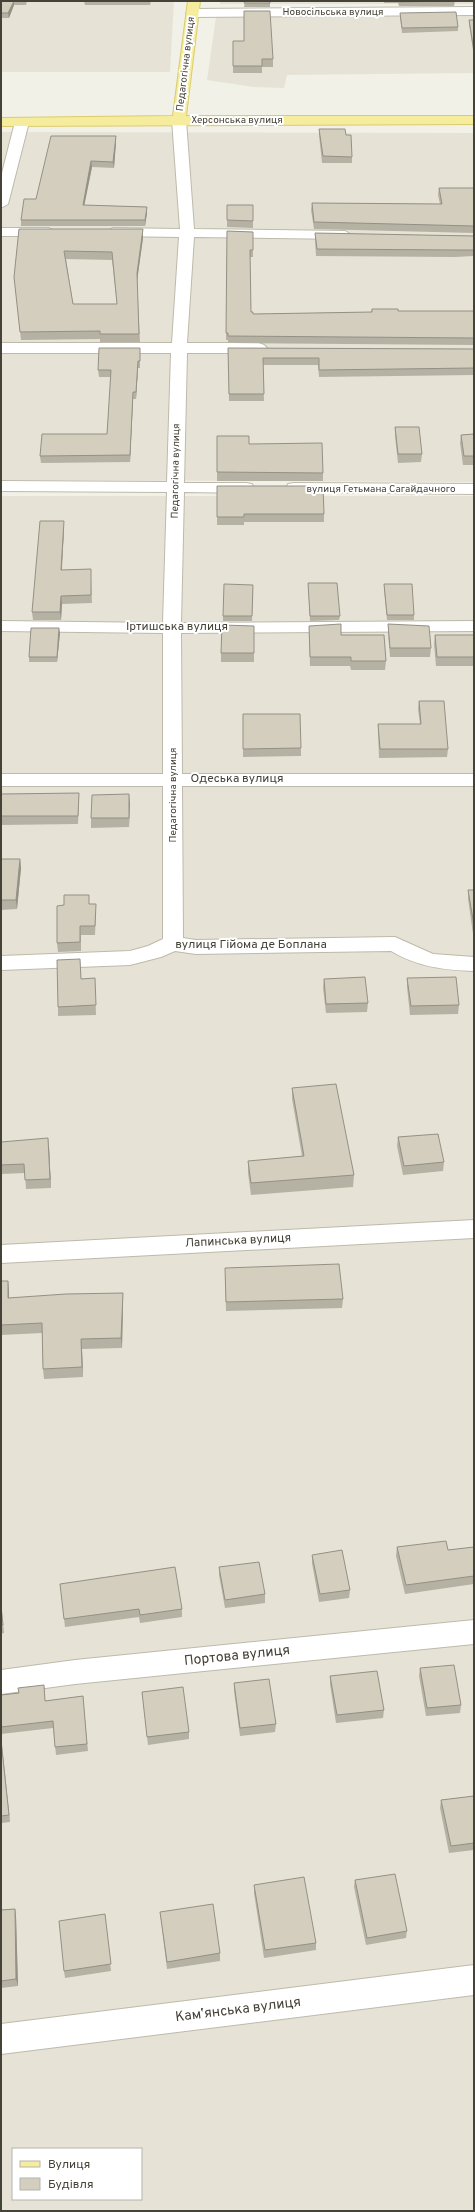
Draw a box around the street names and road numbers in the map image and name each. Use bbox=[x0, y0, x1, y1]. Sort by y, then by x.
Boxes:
street label: Новосільська вулиця bbox=[283, 6, 383, 19]
street label: Педагогічна вулиця bbox=[174, 16, 198, 112]
street label: Херсонська вулиця bbox=[191, 114, 283, 127]
street label: Педагогічна вулиця bbox=[169, 423, 183, 519]
street label: вулиця Гетьмана Сагайдачного bbox=[306, 483, 456, 496]
street label: Іртишська вулиця bbox=[126, 619, 228, 635]
street label: Педагогічна вулиця bbox=[167, 748, 180, 842]
street label: Одеська вулиця bbox=[191, 771, 283, 787]
street label: вулиця Гійома де Боплана bbox=[175, 937, 327, 953]
street label: Лапинська вулиця bbox=[185, 1230, 291, 1252]
street label: Портова вулиця bbox=[183, 1642, 291, 1670]
street label: Камʼянська вулиця bbox=[174, 1994, 302, 2026]

